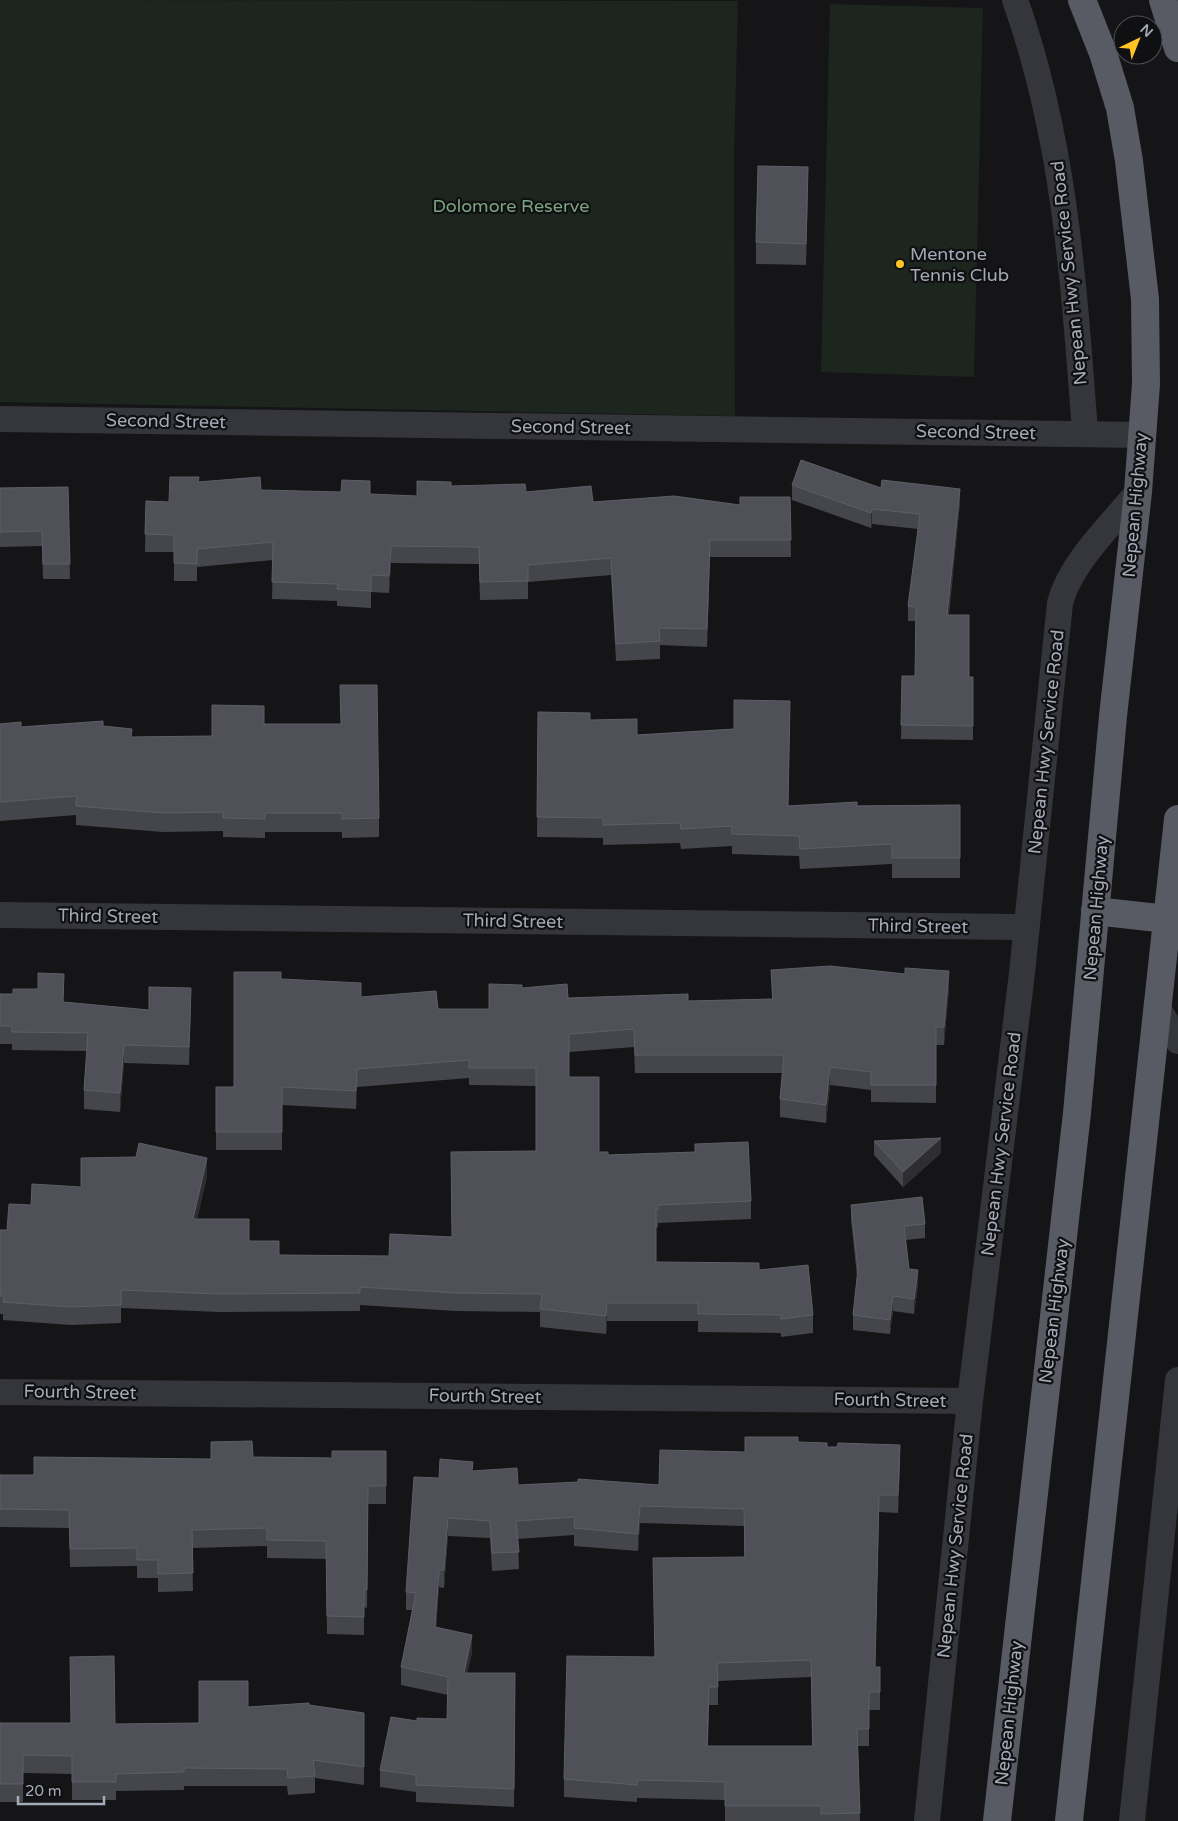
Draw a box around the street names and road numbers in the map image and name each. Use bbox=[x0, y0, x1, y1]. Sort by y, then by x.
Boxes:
street label: Nepean Hwy Service Road bbox=[1046, 160, 1092, 386]
street label: Second Street bbox=[106, 409, 226, 433]
street label: Second Street bbox=[511, 415, 631, 439]
street label: Second Street bbox=[916, 420, 1036, 444]
street label: Nepean Highway bbox=[1118, 431, 1152, 578]
street label: Nepean Hwy Service Road bbox=[1023, 629, 1069, 855]
street label: Nepean Highway bbox=[1079, 834, 1113, 981]
street label: Third Street bbox=[58, 904, 159, 928]
street label: Third Street bbox=[463, 909, 564, 933]
street label: Third Street bbox=[868, 914, 969, 938]
street label: Nepean Hwy Service Road bbox=[976, 1031, 1026, 1257]
street label: Nepean Highway bbox=[1034, 1237, 1074, 1385]
street label: Fourth Street bbox=[23, 1380, 137, 1404]
street label: Fourth Street bbox=[428, 1384, 542, 1408]
street label: Fourth Street bbox=[833, 1388, 947, 1412]
street label: Nepean Hwy Service Road bbox=[932, 1433, 978, 1659]
street label: Nepean Highway bbox=[990, 1639, 1028, 1787]

